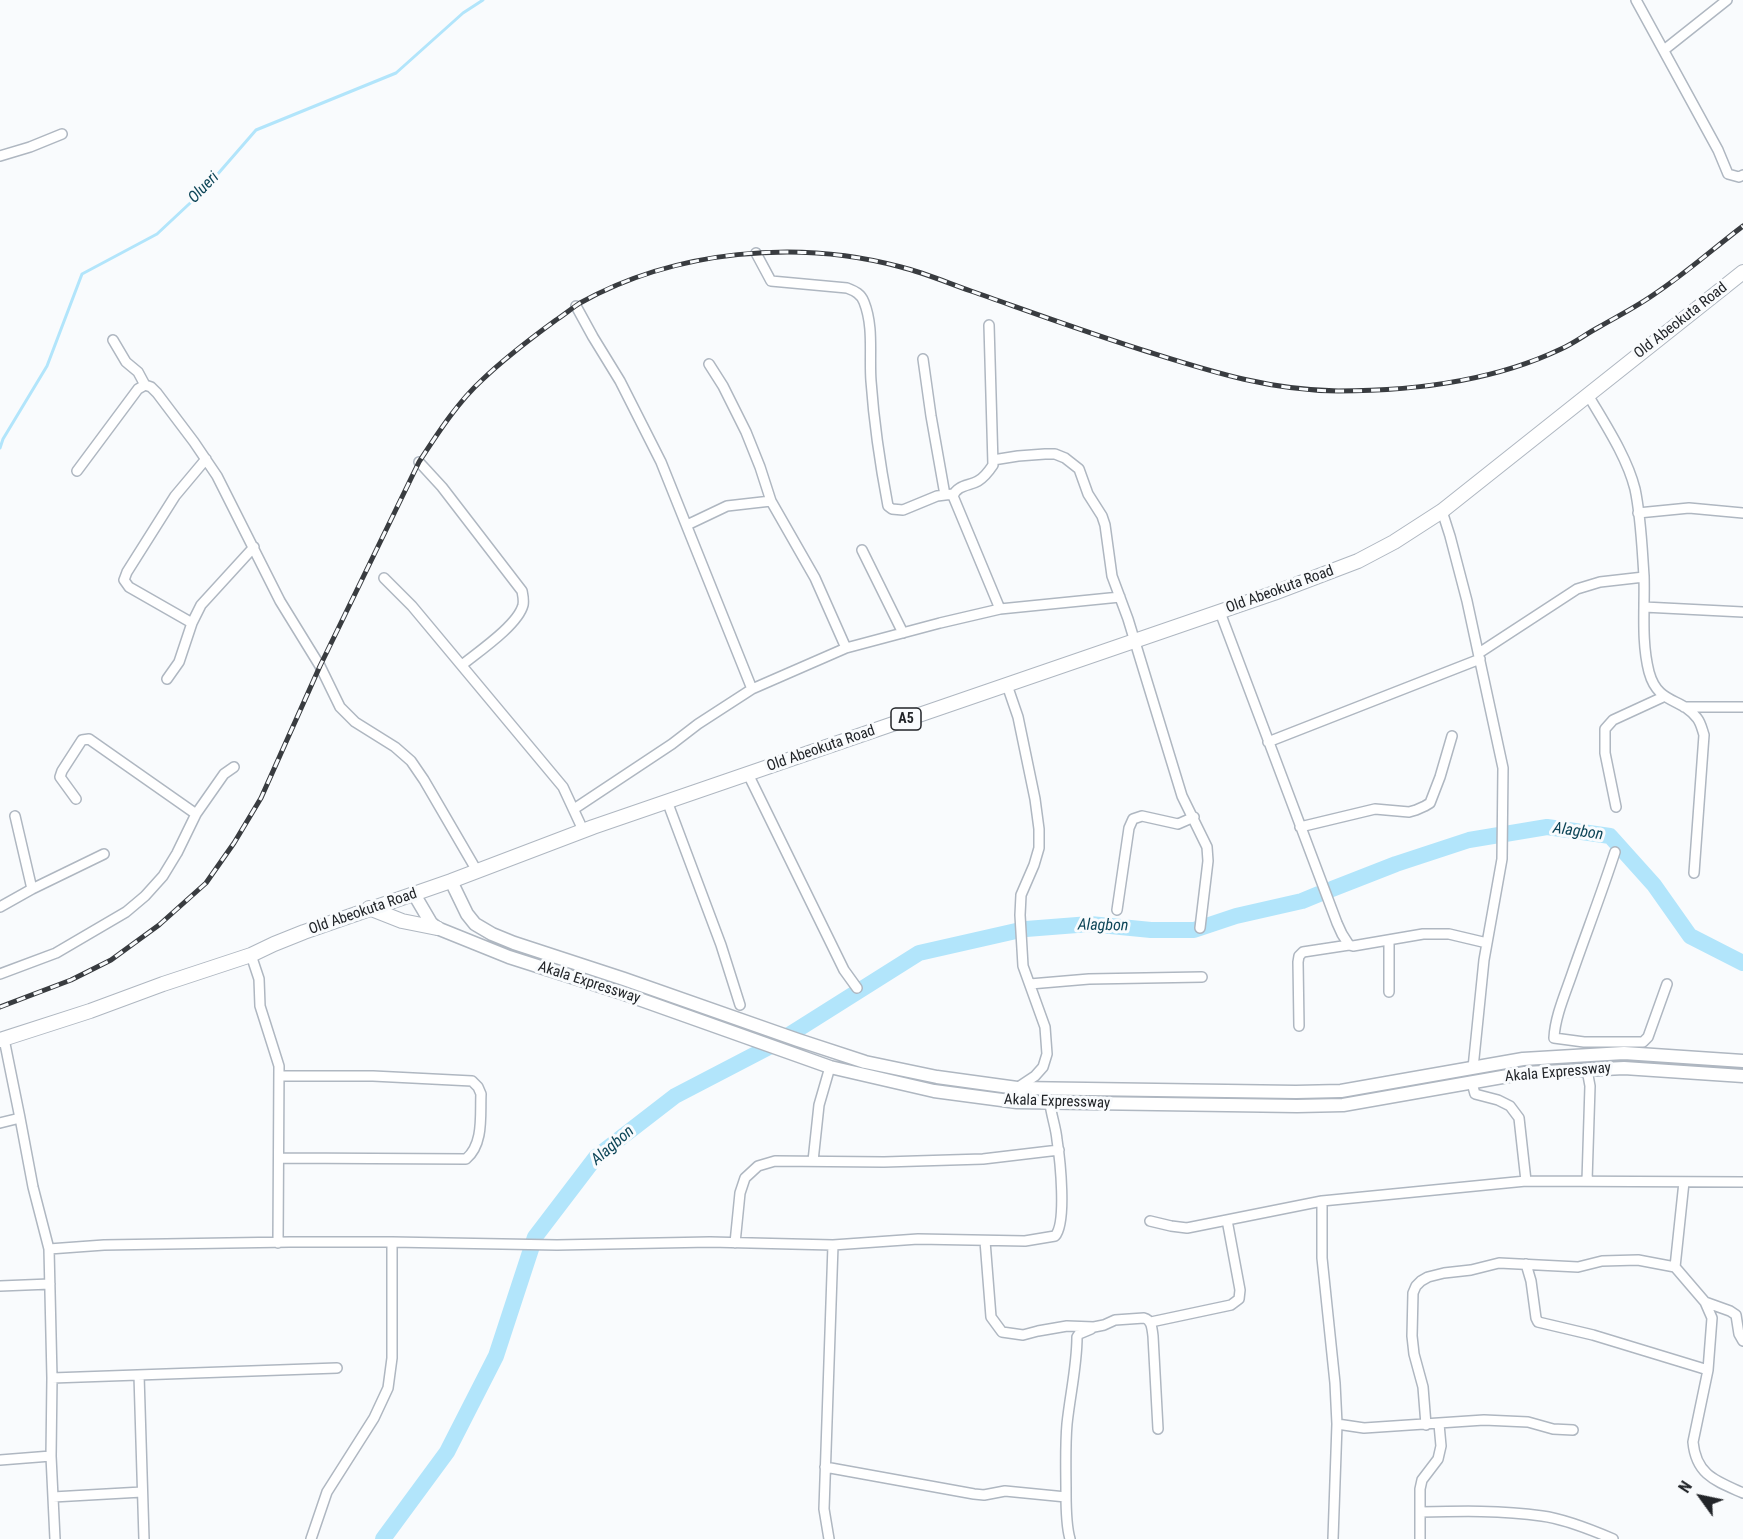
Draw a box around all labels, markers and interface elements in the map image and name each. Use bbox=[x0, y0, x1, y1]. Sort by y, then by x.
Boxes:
water label: Olueri bbox=[185, 168, 223, 208]
street label: Old Abeokuta Road bbox=[1631, 279, 1731, 363]
street label: Old Abeokuta Road bbox=[1224, 562, 1336, 618]
road number: A5 bbox=[891, 708, 921, 730]
street label: Old Abeokuta Road bbox=[765, 722, 877, 776]
water label: Alagbon bbox=[1552, 819, 1604, 845]
street label: Old Abeokuta Road bbox=[307, 885, 419, 939]
water label: Alagbon bbox=[1078, 916, 1128, 936]
street label: Akala Expressway bbox=[536, 958, 642, 1008]
street label: Akala Expressway bbox=[1504, 1059, 1612, 1087]
street label: Akala Expressway bbox=[1004, 1091, 1110, 1113]
water label: Alagbon bbox=[588, 1122, 638, 1170]
north arrow bbox=[1671, 1467, 1731, 1527]
text: N bbox=[1675, 1478, 1696, 1496]

